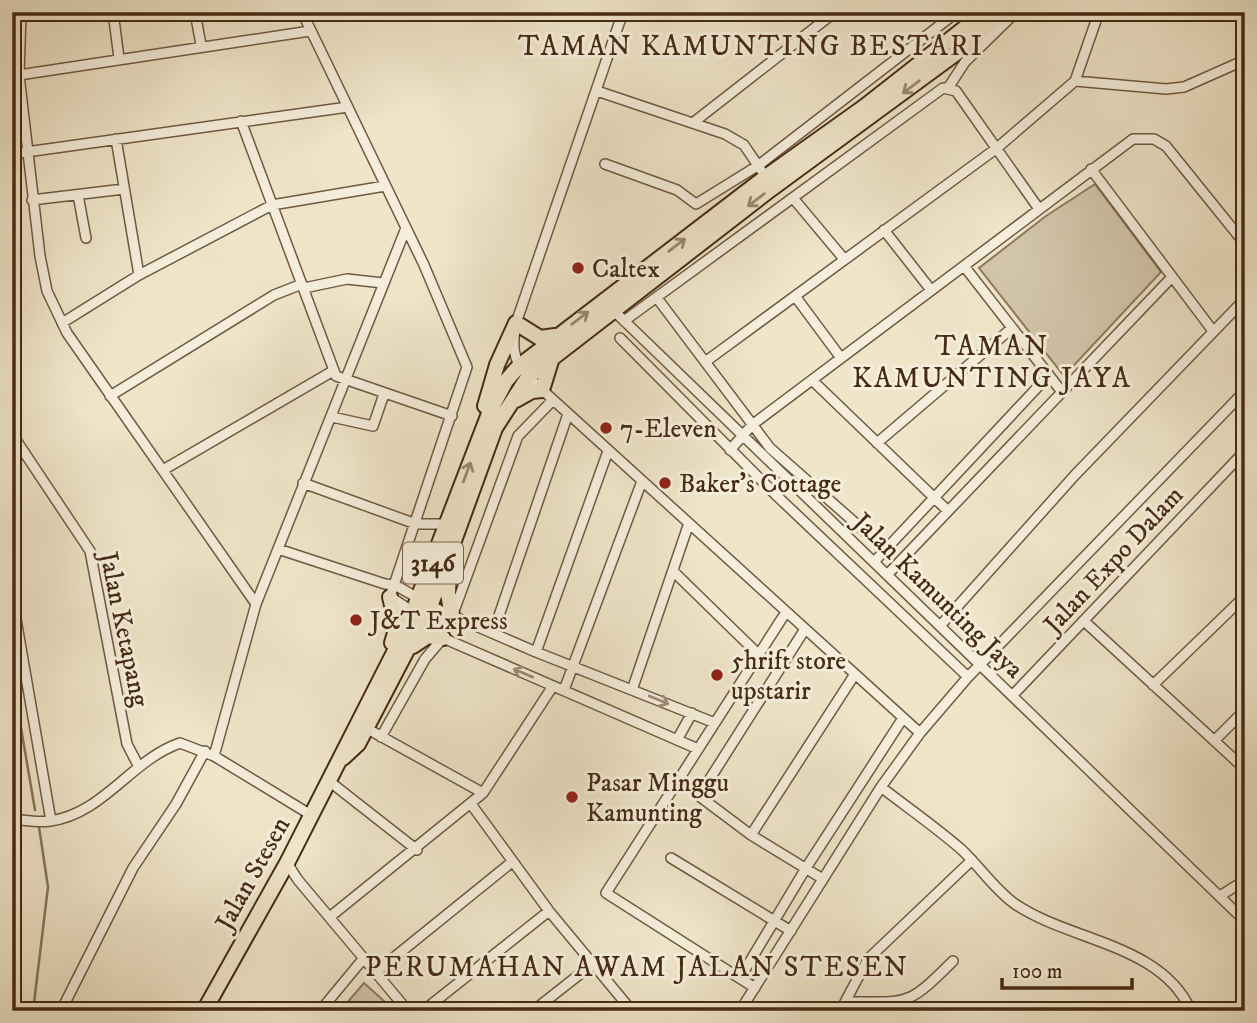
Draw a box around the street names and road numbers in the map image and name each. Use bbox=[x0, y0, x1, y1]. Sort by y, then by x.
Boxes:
street label: Jalan Expo Dalam bbox=[1036, 479, 1191, 642]
street label: Jalan Kamunting Jaya bbox=[844, 505, 1030, 686]
road number: 3146 bbox=[403, 542, 463, 584]
street label: Jalan Ketapang bbox=[91, 547, 156, 710]
street label: Jalan Stesen bbox=[208, 811, 298, 938]

